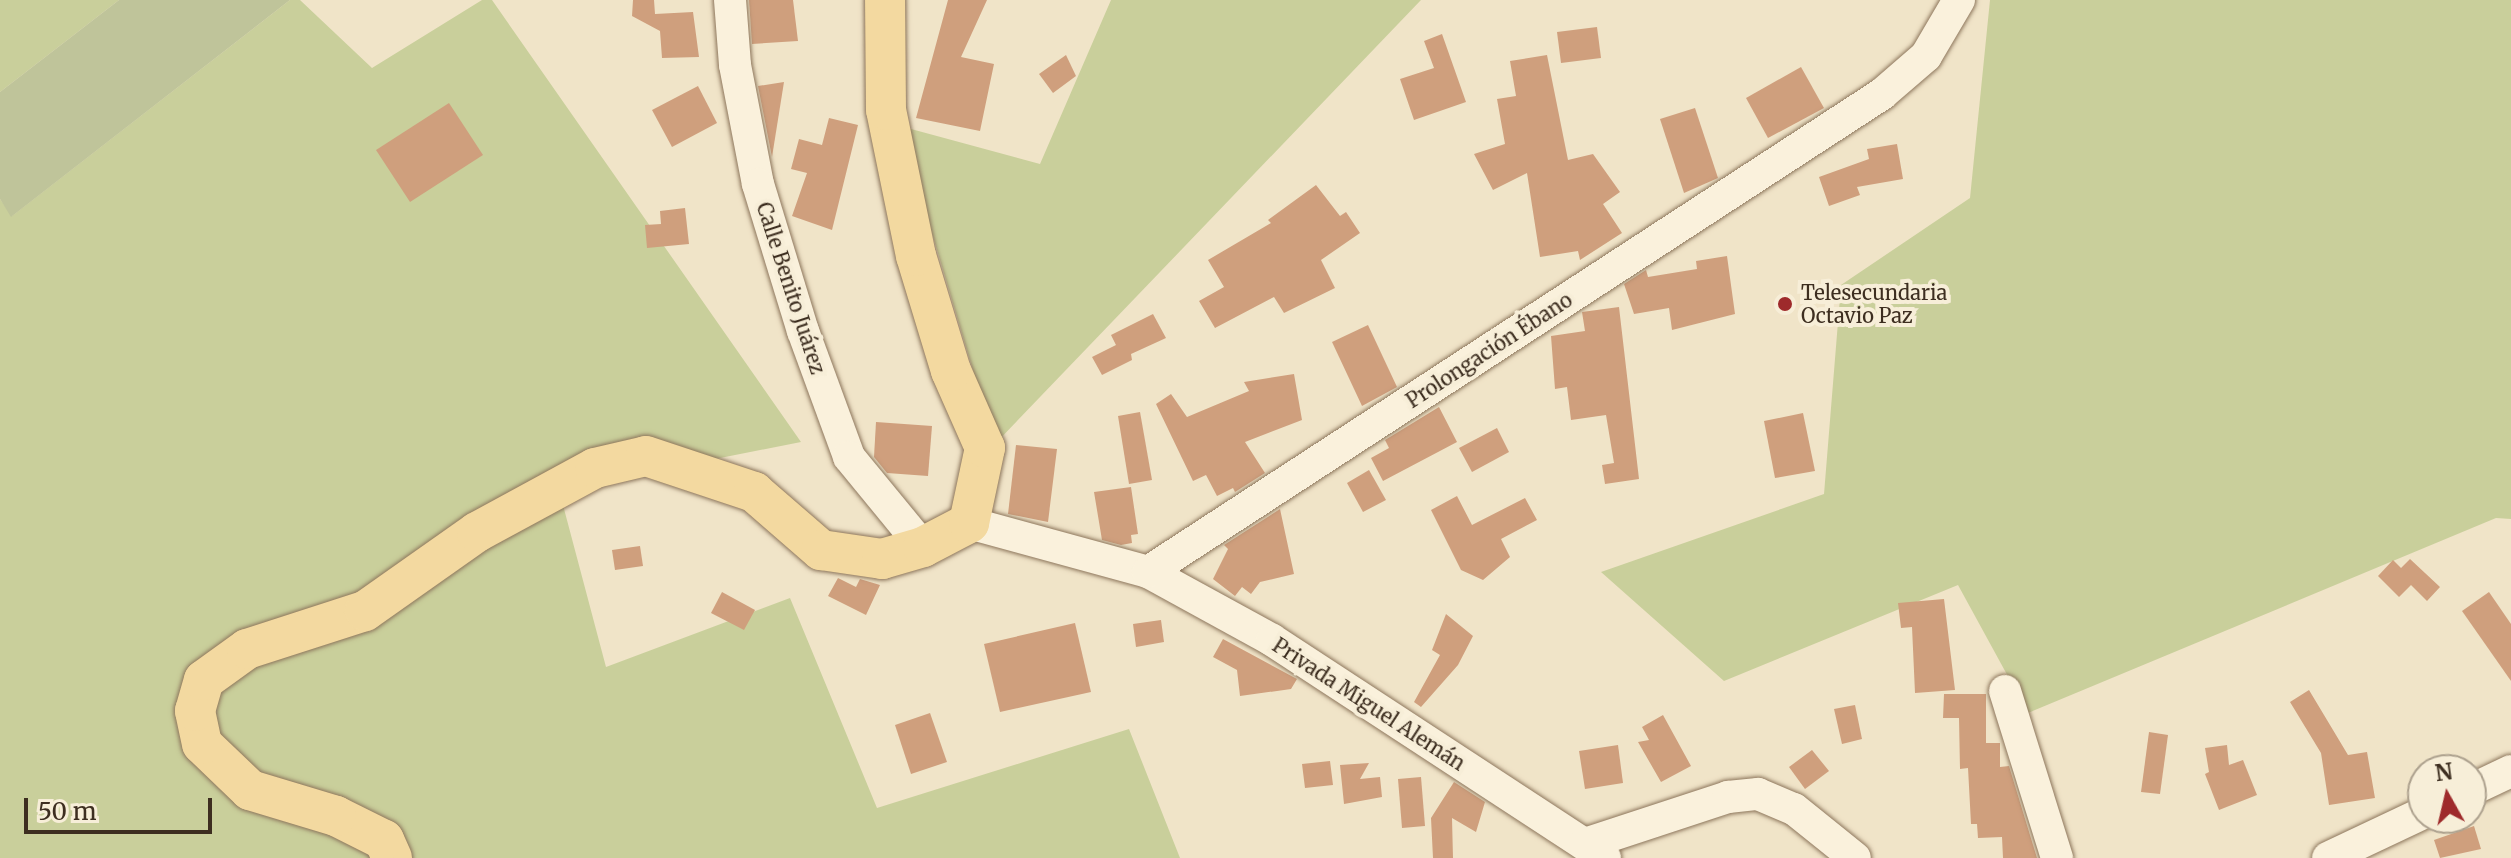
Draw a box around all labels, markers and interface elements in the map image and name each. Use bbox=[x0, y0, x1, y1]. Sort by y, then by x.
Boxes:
street label: Calle Benito Juárez bbox=[752, 199, 830, 377]
place label: Telesecundaria Octavio Paz bbox=[1801, 280, 1947, 327]
street label: Prolongación Ébano bbox=[1401, 287, 1577, 413]
marker: Telesecundaria Octavio Paz bbox=[1776, 295, 1794, 313]
street label: Privada Miguel Alemán bbox=[1268, 633, 1470, 775]
north arrow bbox=[2407, 754, 2487, 834]
text: N bbox=[2433, 757, 2454, 787]
scale bar bbox=[28, 782, 216, 832]
text: 50 m bbox=[38, 796, 97, 827]

